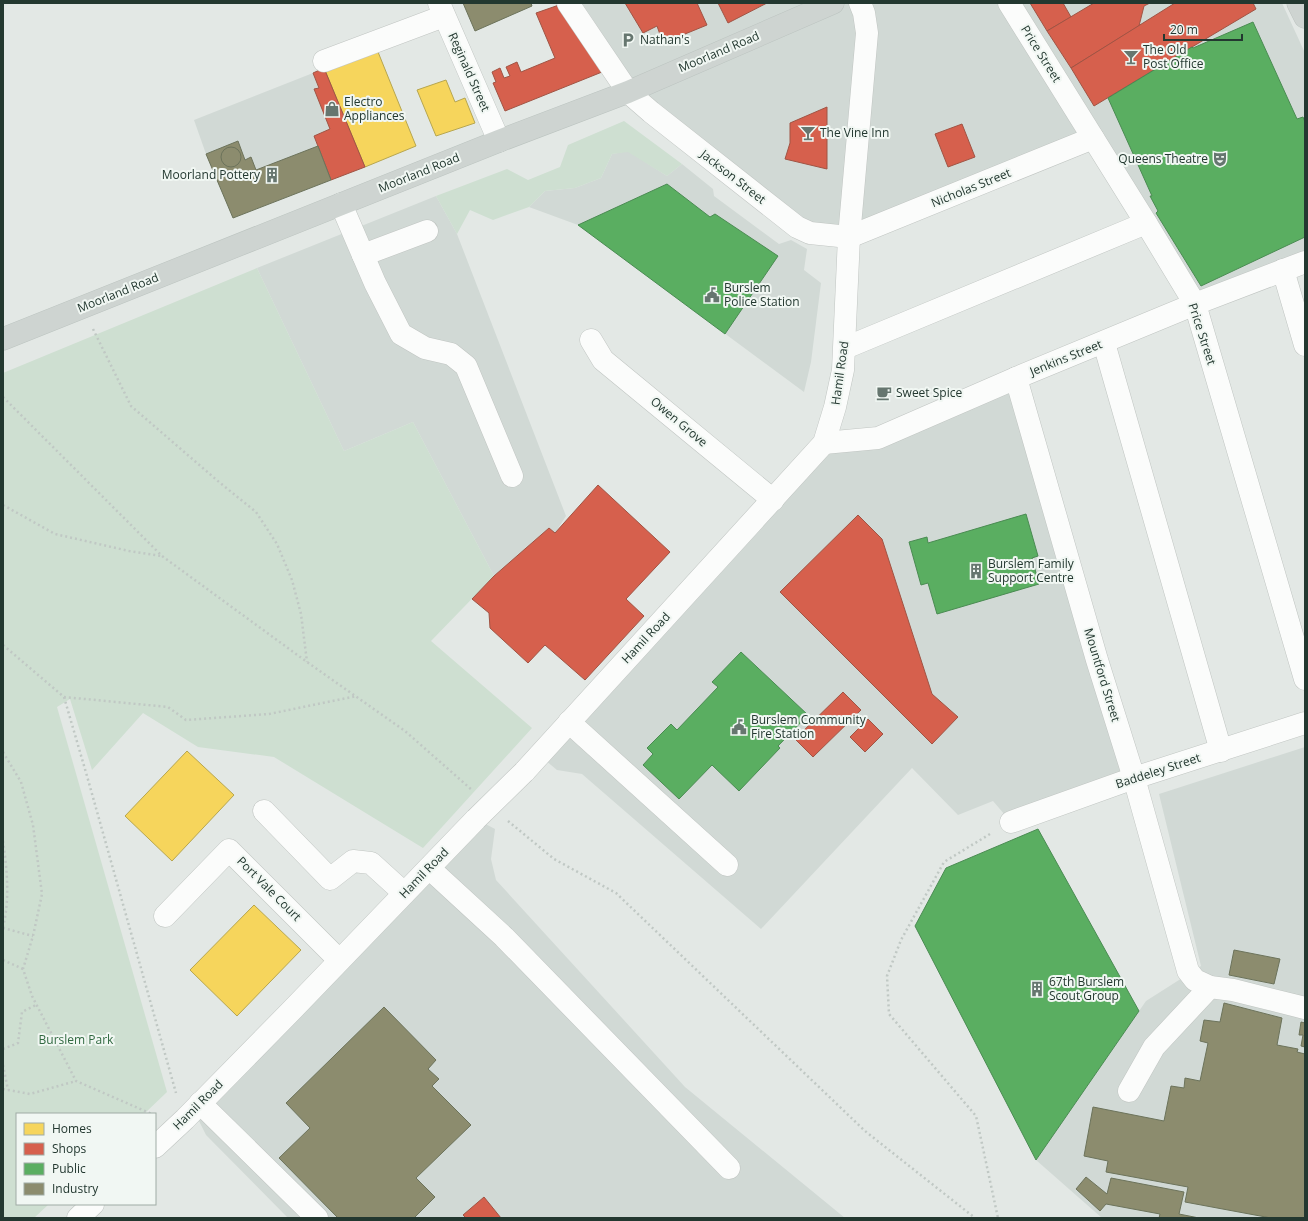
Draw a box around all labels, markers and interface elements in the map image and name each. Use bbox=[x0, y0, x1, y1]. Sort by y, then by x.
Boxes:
scale bar bbox=[1164, 16, 1242, 42]
text: 20 m bbox=[1170, 21, 1198, 38]
street label: Price Street bbox=[1017, 22, 1066, 85]
street label: Moorland Road bbox=[676, 27, 762, 76]
street label: Reginald Street bbox=[444, 30, 494, 114]
parking icon: Nathan's bbox=[619, 31, 637, 49]
place label: Nathan's bbox=[640, 31, 690, 48]
place label: The Old Post Office bbox=[1143, 41, 1204, 72]
bar icon: The Old Post Office bbox=[1122, 48, 1140, 66]
place label: Electro Appliances bbox=[344, 93, 405, 124]
shop icon: Electro Appliances bbox=[323, 100, 341, 118]
bar icon: The Vine Inn bbox=[799, 124, 817, 142]
place label: The Vine Inn bbox=[820, 124, 889, 141]
street label: Jackson Street bbox=[696, 145, 770, 208]
street label: Moorland Road bbox=[376, 148, 462, 197]
place label: Queens Theatre bbox=[1118, 150, 1208, 167]
theatre icon: Queens Theatre bbox=[1211, 150, 1229, 168]
street label: Nicholas Street bbox=[928, 164, 1013, 211]
place label: Moorland Pottery bbox=[162, 166, 261, 183]
building icon: Moorland Pottery bbox=[263, 166, 281, 184]
street label: Moorland Road bbox=[75, 268, 161, 317]
place label: Burslem Police Station bbox=[724, 279, 800, 310]
public building icon: Burslem Police Station bbox=[703, 286, 721, 304]
street label: Price Street bbox=[1184, 301, 1220, 367]
street label: Jenkins Street bbox=[1026, 335, 1104, 380]
street label: Hamil Road bbox=[827, 340, 852, 406]
cafe icon: Sweet Spice bbox=[875, 384, 893, 402]
place label: Sweet Spice bbox=[896, 384, 962, 401]
street label: Owen Grove bbox=[647, 393, 712, 451]
place label: Burslem Family Support Centre bbox=[988, 555, 1075, 586]
building icon: Burslem Family Support Centre bbox=[967, 562, 985, 580]
street label: Hamil Road bbox=[617, 608, 674, 667]
street label: Mountford Street bbox=[1080, 626, 1125, 724]
place label: Burslem Community Fire Station bbox=[751, 711, 867, 742]
public building icon: Burslem Community Fire Station bbox=[730, 718, 748, 736]
street label: Baddeley Street bbox=[1113, 749, 1202, 792]
street label: Hamil Road bbox=[395, 844, 452, 902]
street label: Port Vale Court bbox=[233, 853, 305, 925]
place label: 67th Burslem Scout Group bbox=[1049, 973, 1124, 1004]
building icon: 67th Burslem Scout Group bbox=[1028, 980, 1046, 998]
park label: Burslem Park bbox=[39, 1031, 114, 1048]
street label: Hamil Road bbox=[169, 1076, 226, 1133]
legend bbox=[16, 1113, 156, 1205]
text: Homes bbox=[52, 1120, 92, 1137]
text: Shops bbox=[52, 1140, 87, 1157]
text: Public bbox=[52, 1160, 86, 1177]
text: Industry bbox=[52, 1180, 99, 1197]

